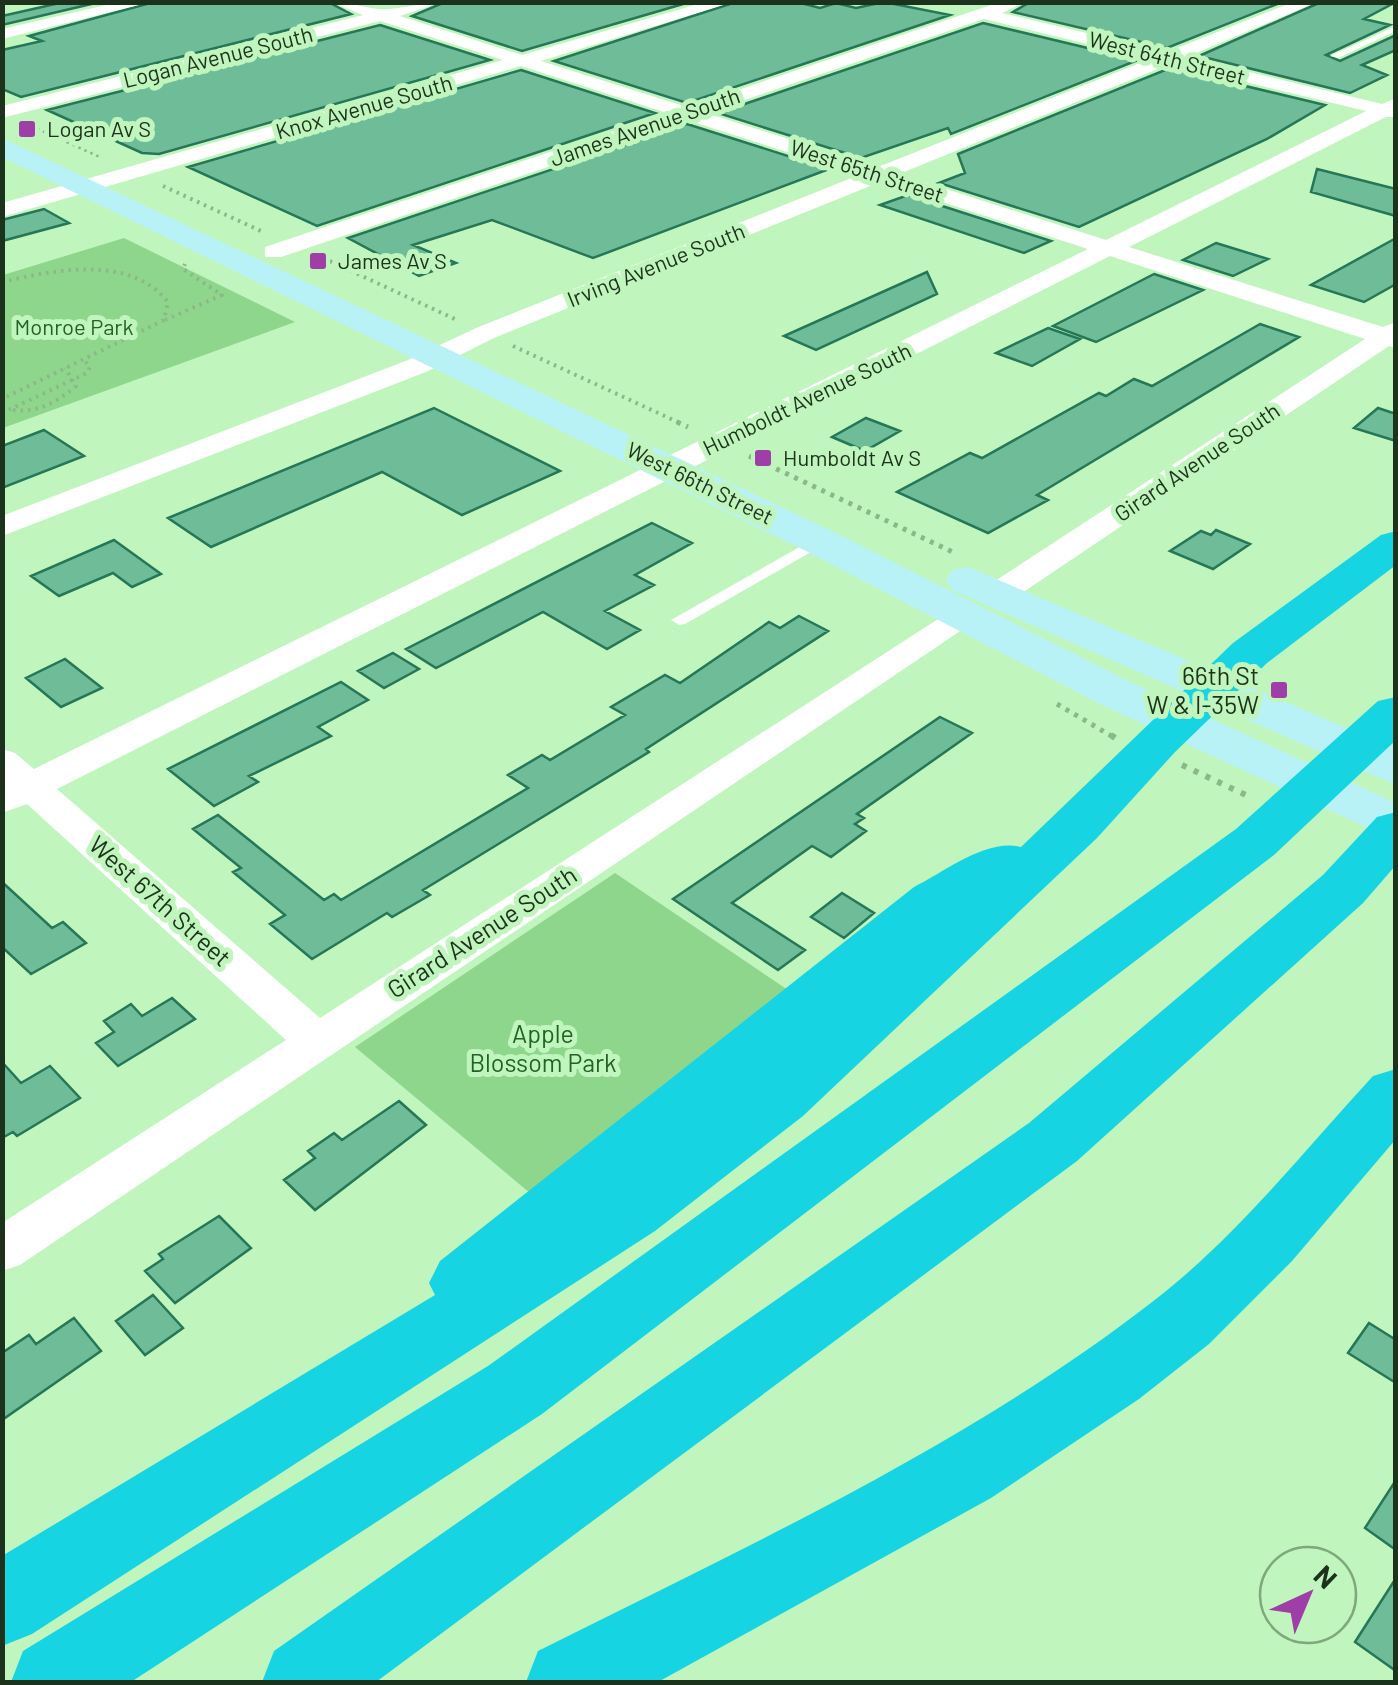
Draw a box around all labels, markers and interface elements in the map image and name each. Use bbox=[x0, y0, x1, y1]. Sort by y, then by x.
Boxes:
street label: Logan Avenue South bbox=[120, 20, 315, 92]
street label: West 64th Street bbox=[1086, 25, 1248, 89]
street label: Knox Avenue South bbox=[272, 68, 455, 144]
street label: James Avenue South bbox=[546, 81, 743, 171]
place label: Logan Av S bbox=[47, 115, 151, 141]
marker: Logan Av S bbox=[16, 118, 38, 140]
street label: West 65th Street bbox=[787, 133, 947, 207]
street label: Irving Avenue South bbox=[563, 217, 748, 312]
place label: James Av S bbox=[338, 247, 447, 273]
marker: James Av S bbox=[307, 250, 329, 272]
park label: Monroe Park bbox=[15, 313, 133, 339]
street label: Humboldt Avenue South bbox=[698, 336, 915, 460]
street label: Girard Avenue South bbox=[1109, 396, 1284, 526]
street label: West 66th Street bbox=[623, 435, 778, 529]
place label: Humboldt Av S bbox=[783, 444, 921, 470]
marker: Humboldt Av S bbox=[752, 447, 774, 469]
place label: 66th St W & I-35W bbox=[1147, 660, 1259, 719]
marker: 66th St W & I-35W bbox=[1268, 679, 1290, 701]
street label: West 67th Street bbox=[84, 829, 238, 972]
street label: Girard Avenue South bbox=[381, 859, 582, 1004]
park label: Apple Blossom Park bbox=[469, 1018, 617, 1077]
north arrow bbox=[1258, 1545, 1358, 1645]
text: N bbox=[1308, 1558, 1345, 1595]

